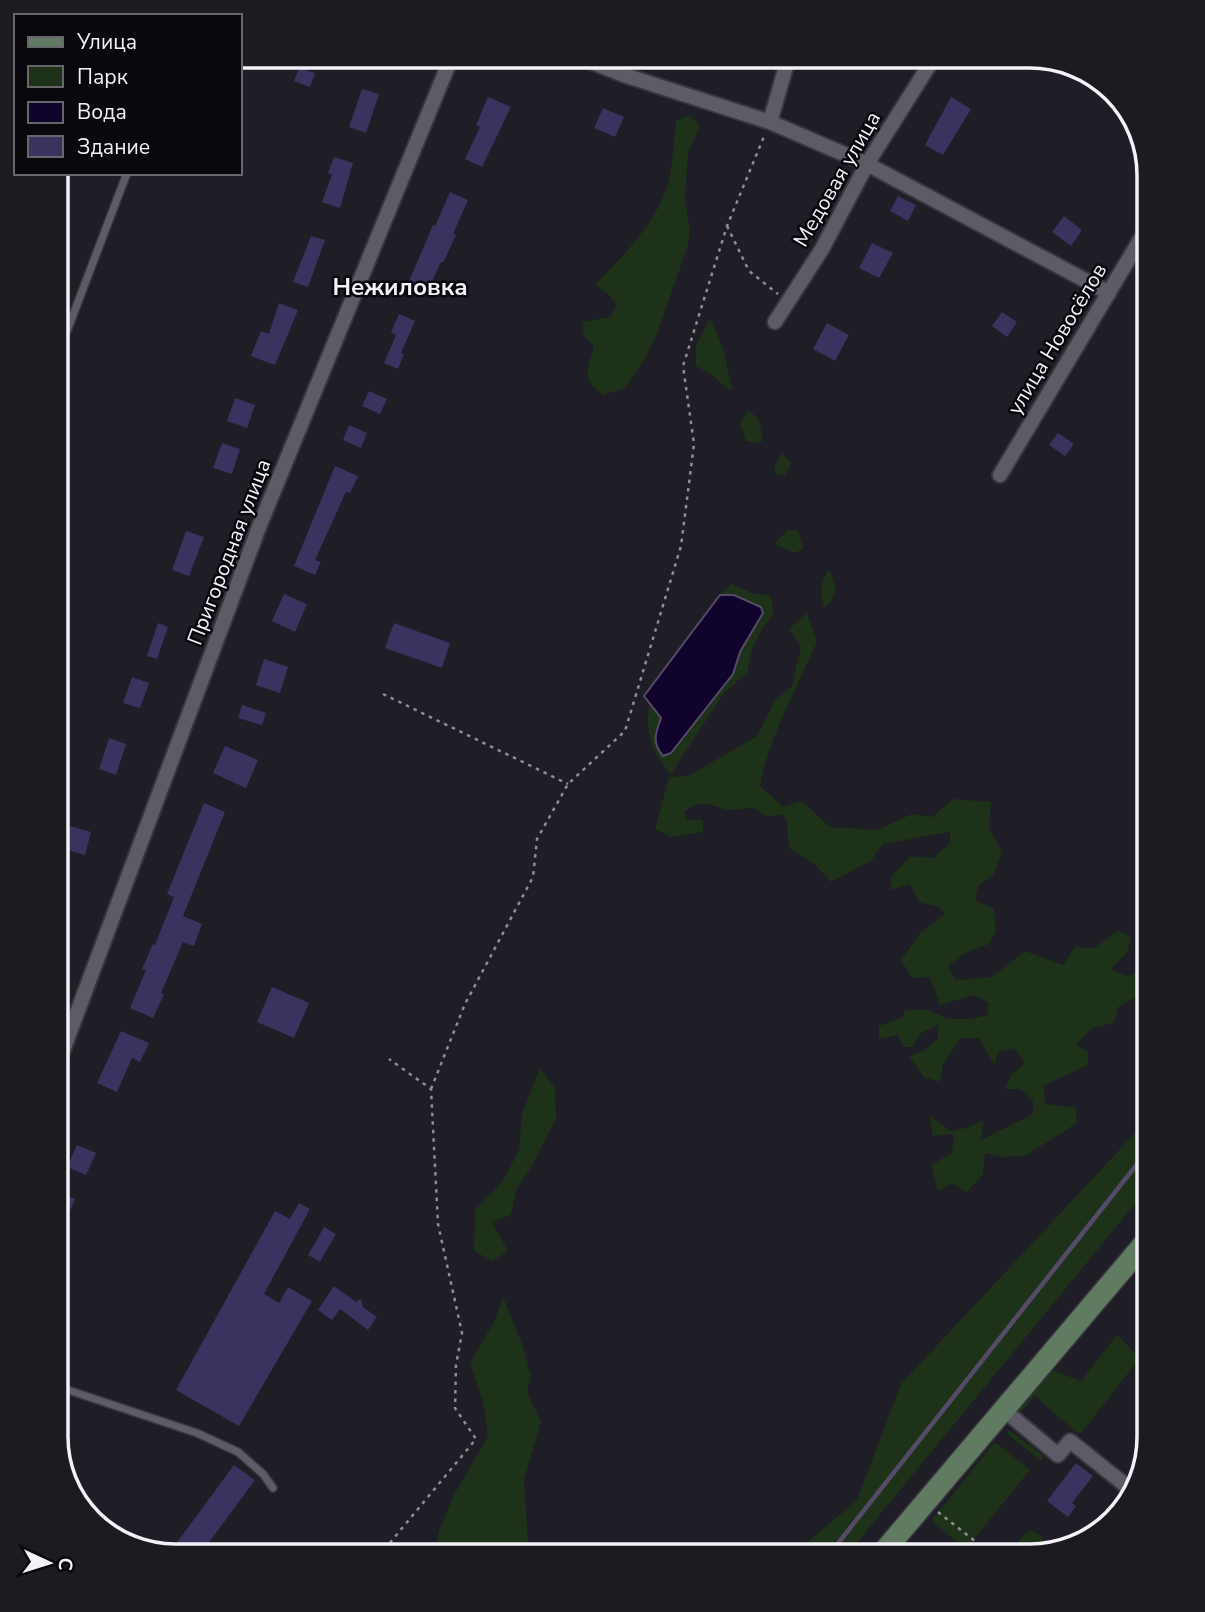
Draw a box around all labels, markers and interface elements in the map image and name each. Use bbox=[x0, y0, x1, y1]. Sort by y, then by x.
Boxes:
legend bbox=[14, 14, 242, 175]
text: Улица bbox=[76, 28, 137, 56]
text: Парк bbox=[77, 63, 129, 91]
text: Вода bbox=[77, 98, 127, 126]
street label: Медовая улица bbox=[787, 106, 887, 252]
text: Здание bbox=[77, 133, 150, 161]
street label: улица Новосёлов bbox=[1001, 258, 1113, 420]
district label: Нежиловка bbox=[332, 271, 468, 303]
street label: Пригородная улица bbox=[181, 455, 277, 649]
north arrow bbox=[14, 1528, 84, 1598]
text: С bbox=[52, 1557, 78, 1572]

